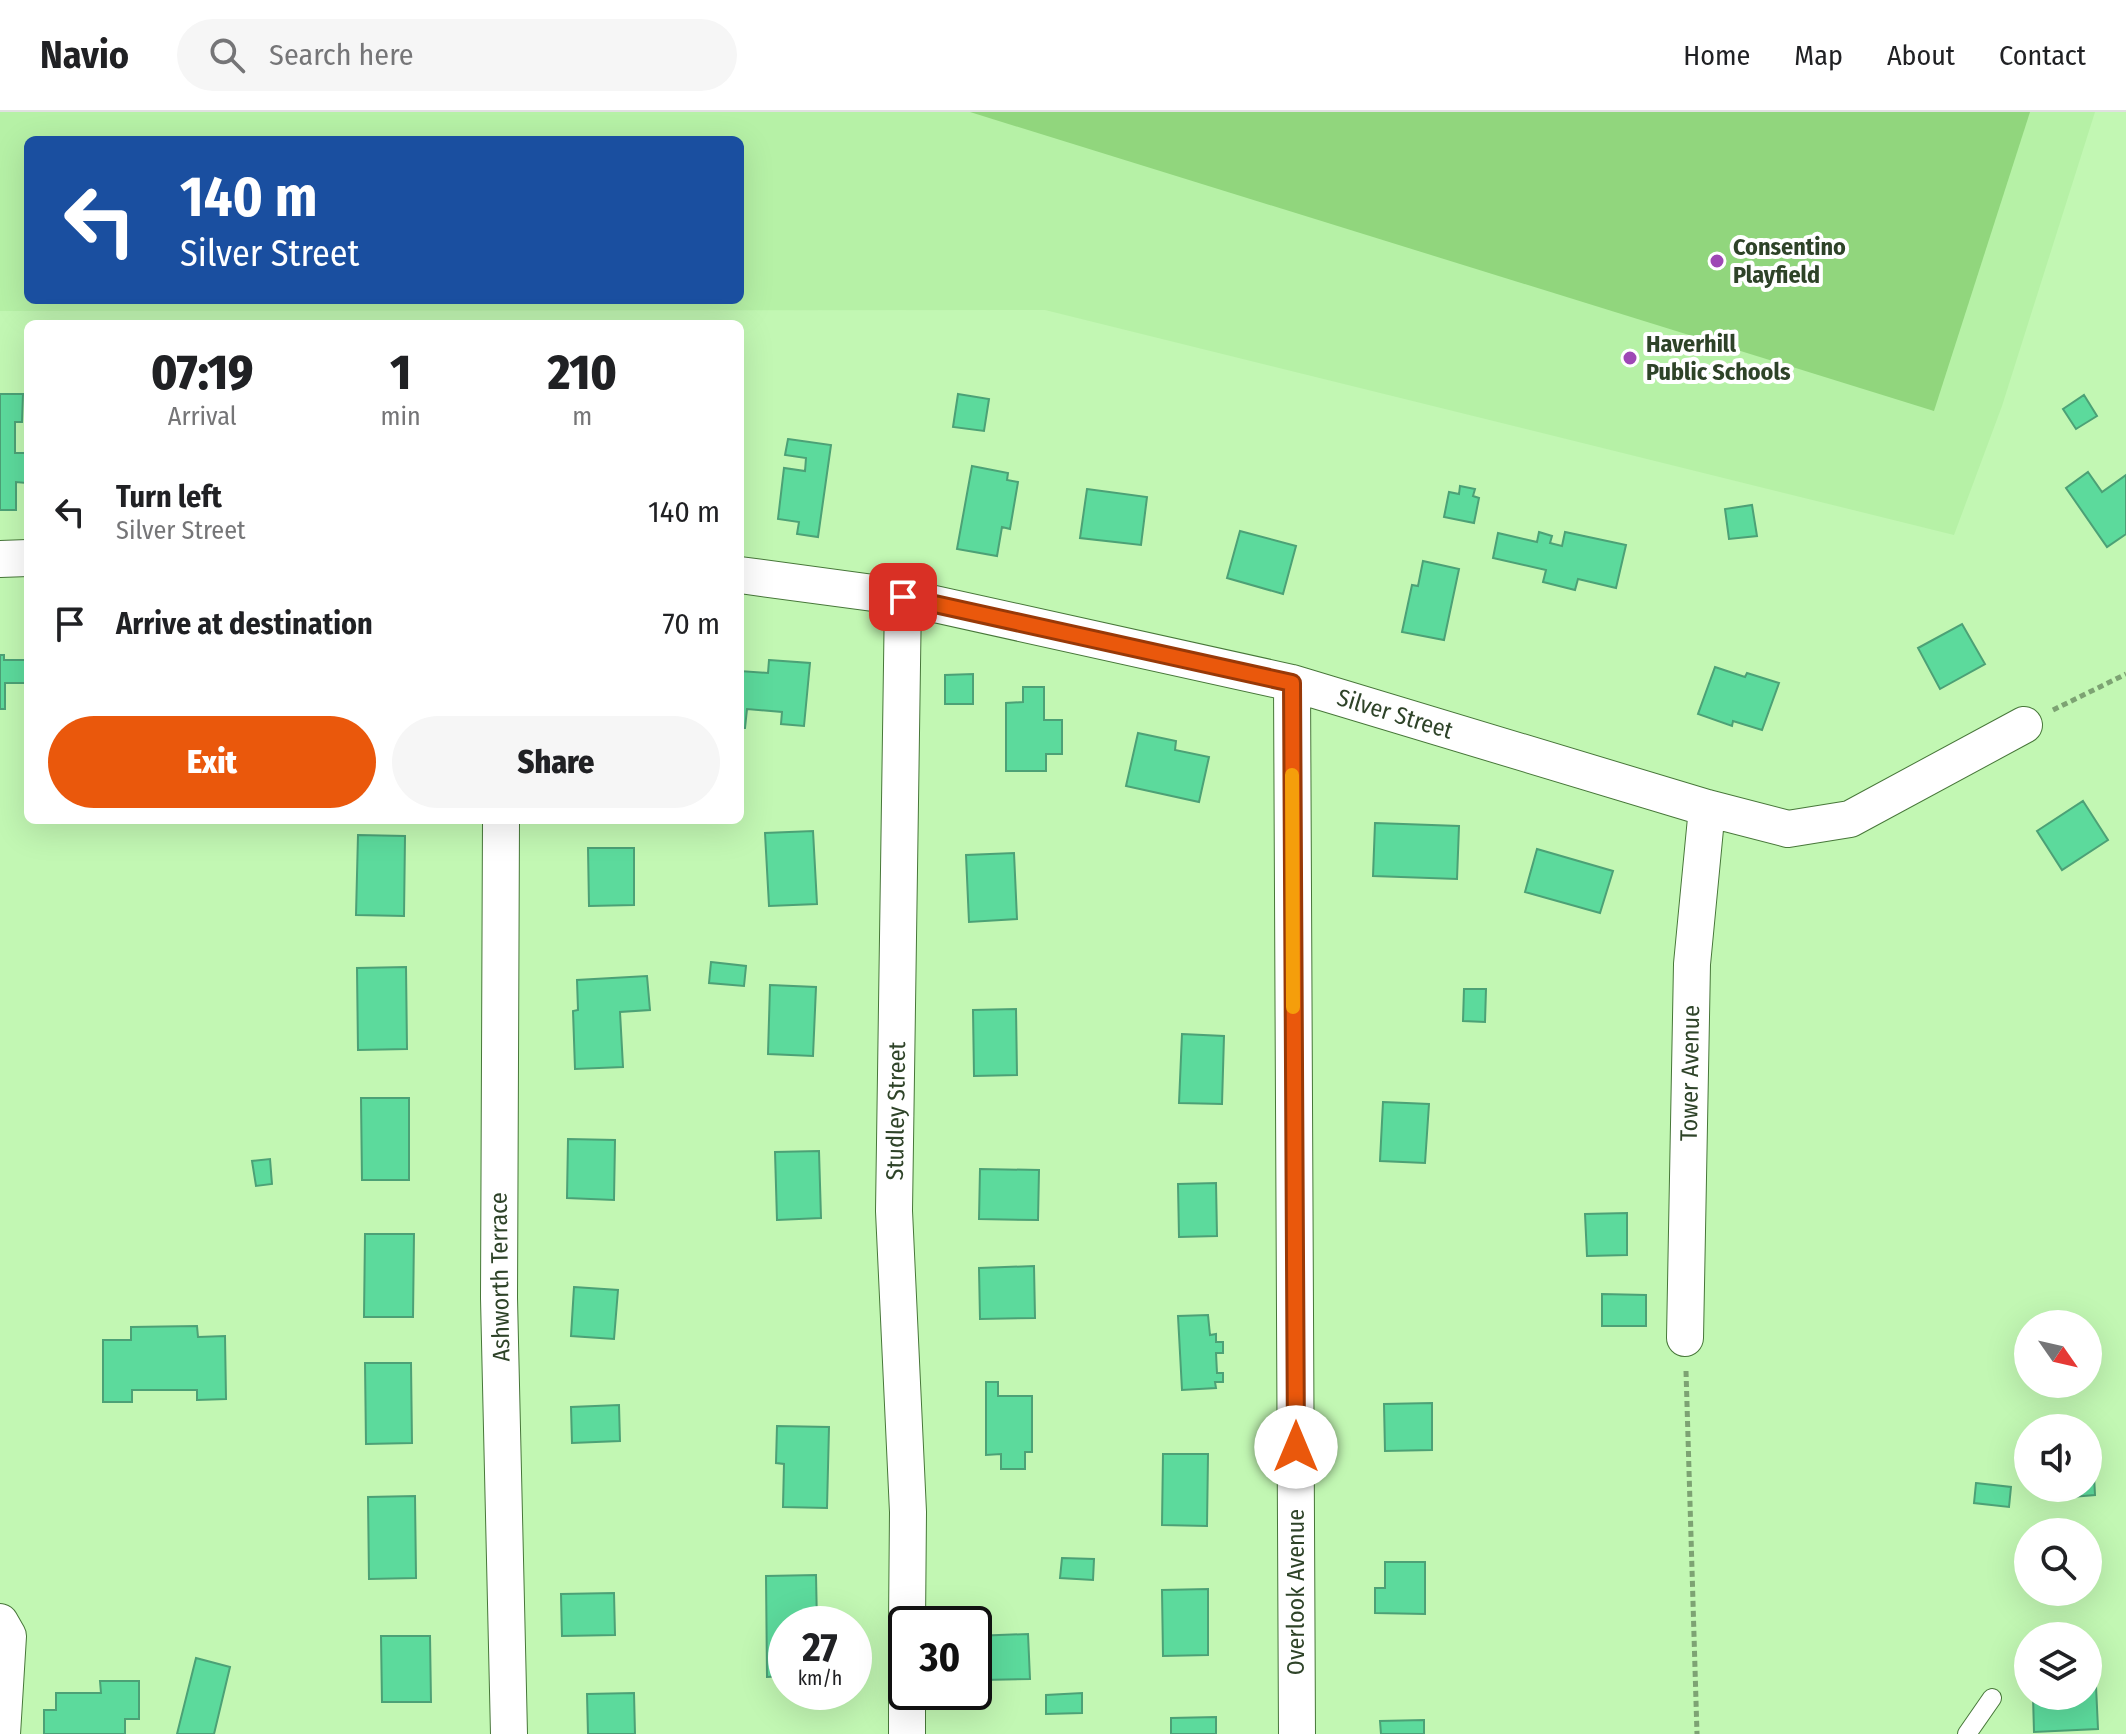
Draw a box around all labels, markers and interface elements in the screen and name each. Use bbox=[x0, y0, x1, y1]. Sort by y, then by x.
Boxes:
search box bbox=[177, 19, 737, 91]
text: Navio bbox=[40, 32, 129, 78]
icon: search bbox=[205, 33, 249, 77]
text: Search here bbox=[269, 37, 414, 73]
text: Home bbox=[1683, 39, 1750, 72]
text: Map bbox=[1794, 39, 1843, 72]
text: About bbox=[1887, 39, 1955, 72]
text: Contact bbox=[1999, 39, 2086, 72]
text: 140 m bbox=[180, 164, 317, 231]
icon: left bbox=[48, 168, 152, 272]
text: Silver Street bbox=[180, 232, 359, 276]
place label: Consentino Playfield bbox=[1733, 233, 1846, 289]
marker: Consentino Playfield bbox=[1708, 252, 1726, 270]
place label: Haverhill Public Schools bbox=[1646, 330, 1791, 386]
text: 07:19 bbox=[151, 344, 253, 402]
text: 1 bbox=[390, 344, 411, 402]
text: 210 bbox=[548, 344, 617, 402]
marker: Haverhill Public Schools bbox=[1621, 349, 1639, 367]
text: Arrival bbox=[168, 401, 237, 432]
text: min bbox=[380, 401, 421, 432]
text: m bbox=[572, 401, 592, 432]
text: Turn left bbox=[116, 479, 222, 515]
icon: left bbox=[48, 490, 92, 534]
text: 140 m bbox=[648, 494, 720, 530]
text: Silver Street bbox=[116, 515, 245, 546]
pin bbox=[869, 563, 937, 631]
icon: arrive bbox=[881, 575, 925, 619]
icon: arrive bbox=[48, 602, 92, 646]
text: Arrive at destination bbox=[116, 606, 373, 642]
text: 70 m bbox=[662, 606, 720, 642]
street label: Silver Street bbox=[1334, 683, 1456, 745]
button: Exit bbox=[48, 716, 376, 808]
button: Share bbox=[392, 716, 720, 808]
street label: Tower Avenue bbox=[1675, 1005, 1705, 1141]
street label: Studley Street bbox=[881, 1041, 911, 1180]
street label: Ashworth Terrace bbox=[485, 1192, 515, 1362]
north arrow bbox=[2014, 1310, 2102, 1398]
map controls bbox=[2014, 1310, 2102, 1710]
position arrow bbox=[1254, 1405, 1338, 1489]
button: sound bbox=[2014, 1414, 2102, 1502]
street label: Overlook Avenue bbox=[1282, 1509, 1310, 1675]
button: search bbox=[2014, 1518, 2102, 1606]
speed limit sign: 30 bbox=[888, 1606, 992, 1710]
button: layers bbox=[2014, 1622, 2102, 1710]
text: 27 bbox=[802, 1624, 838, 1672]
text: km/h bbox=[798, 1666, 842, 1690]

